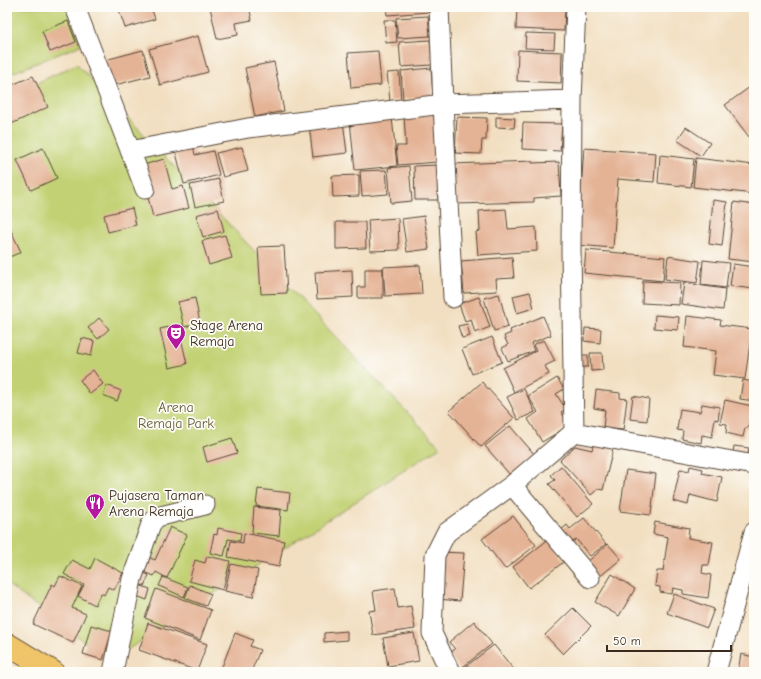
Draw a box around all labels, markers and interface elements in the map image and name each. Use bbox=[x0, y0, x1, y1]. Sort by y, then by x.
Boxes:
place label: Stage Arena Remaja bbox=[190, 317, 263, 350]
theatre icon: Stage Arena Remaja bbox=[165, 322, 187, 350]
park label: Arena Remaja Park bbox=[138, 399, 214, 432]
place label: Pujasera Taman Arena Remaja bbox=[109, 487, 204, 520]
restaurant icon: Pujasera Taman Arena Remaja bbox=[84, 492, 106, 520]
scale bar bbox=[607, 627, 731, 653]
text: 50 m bbox=[613, 634, 641, 648]

